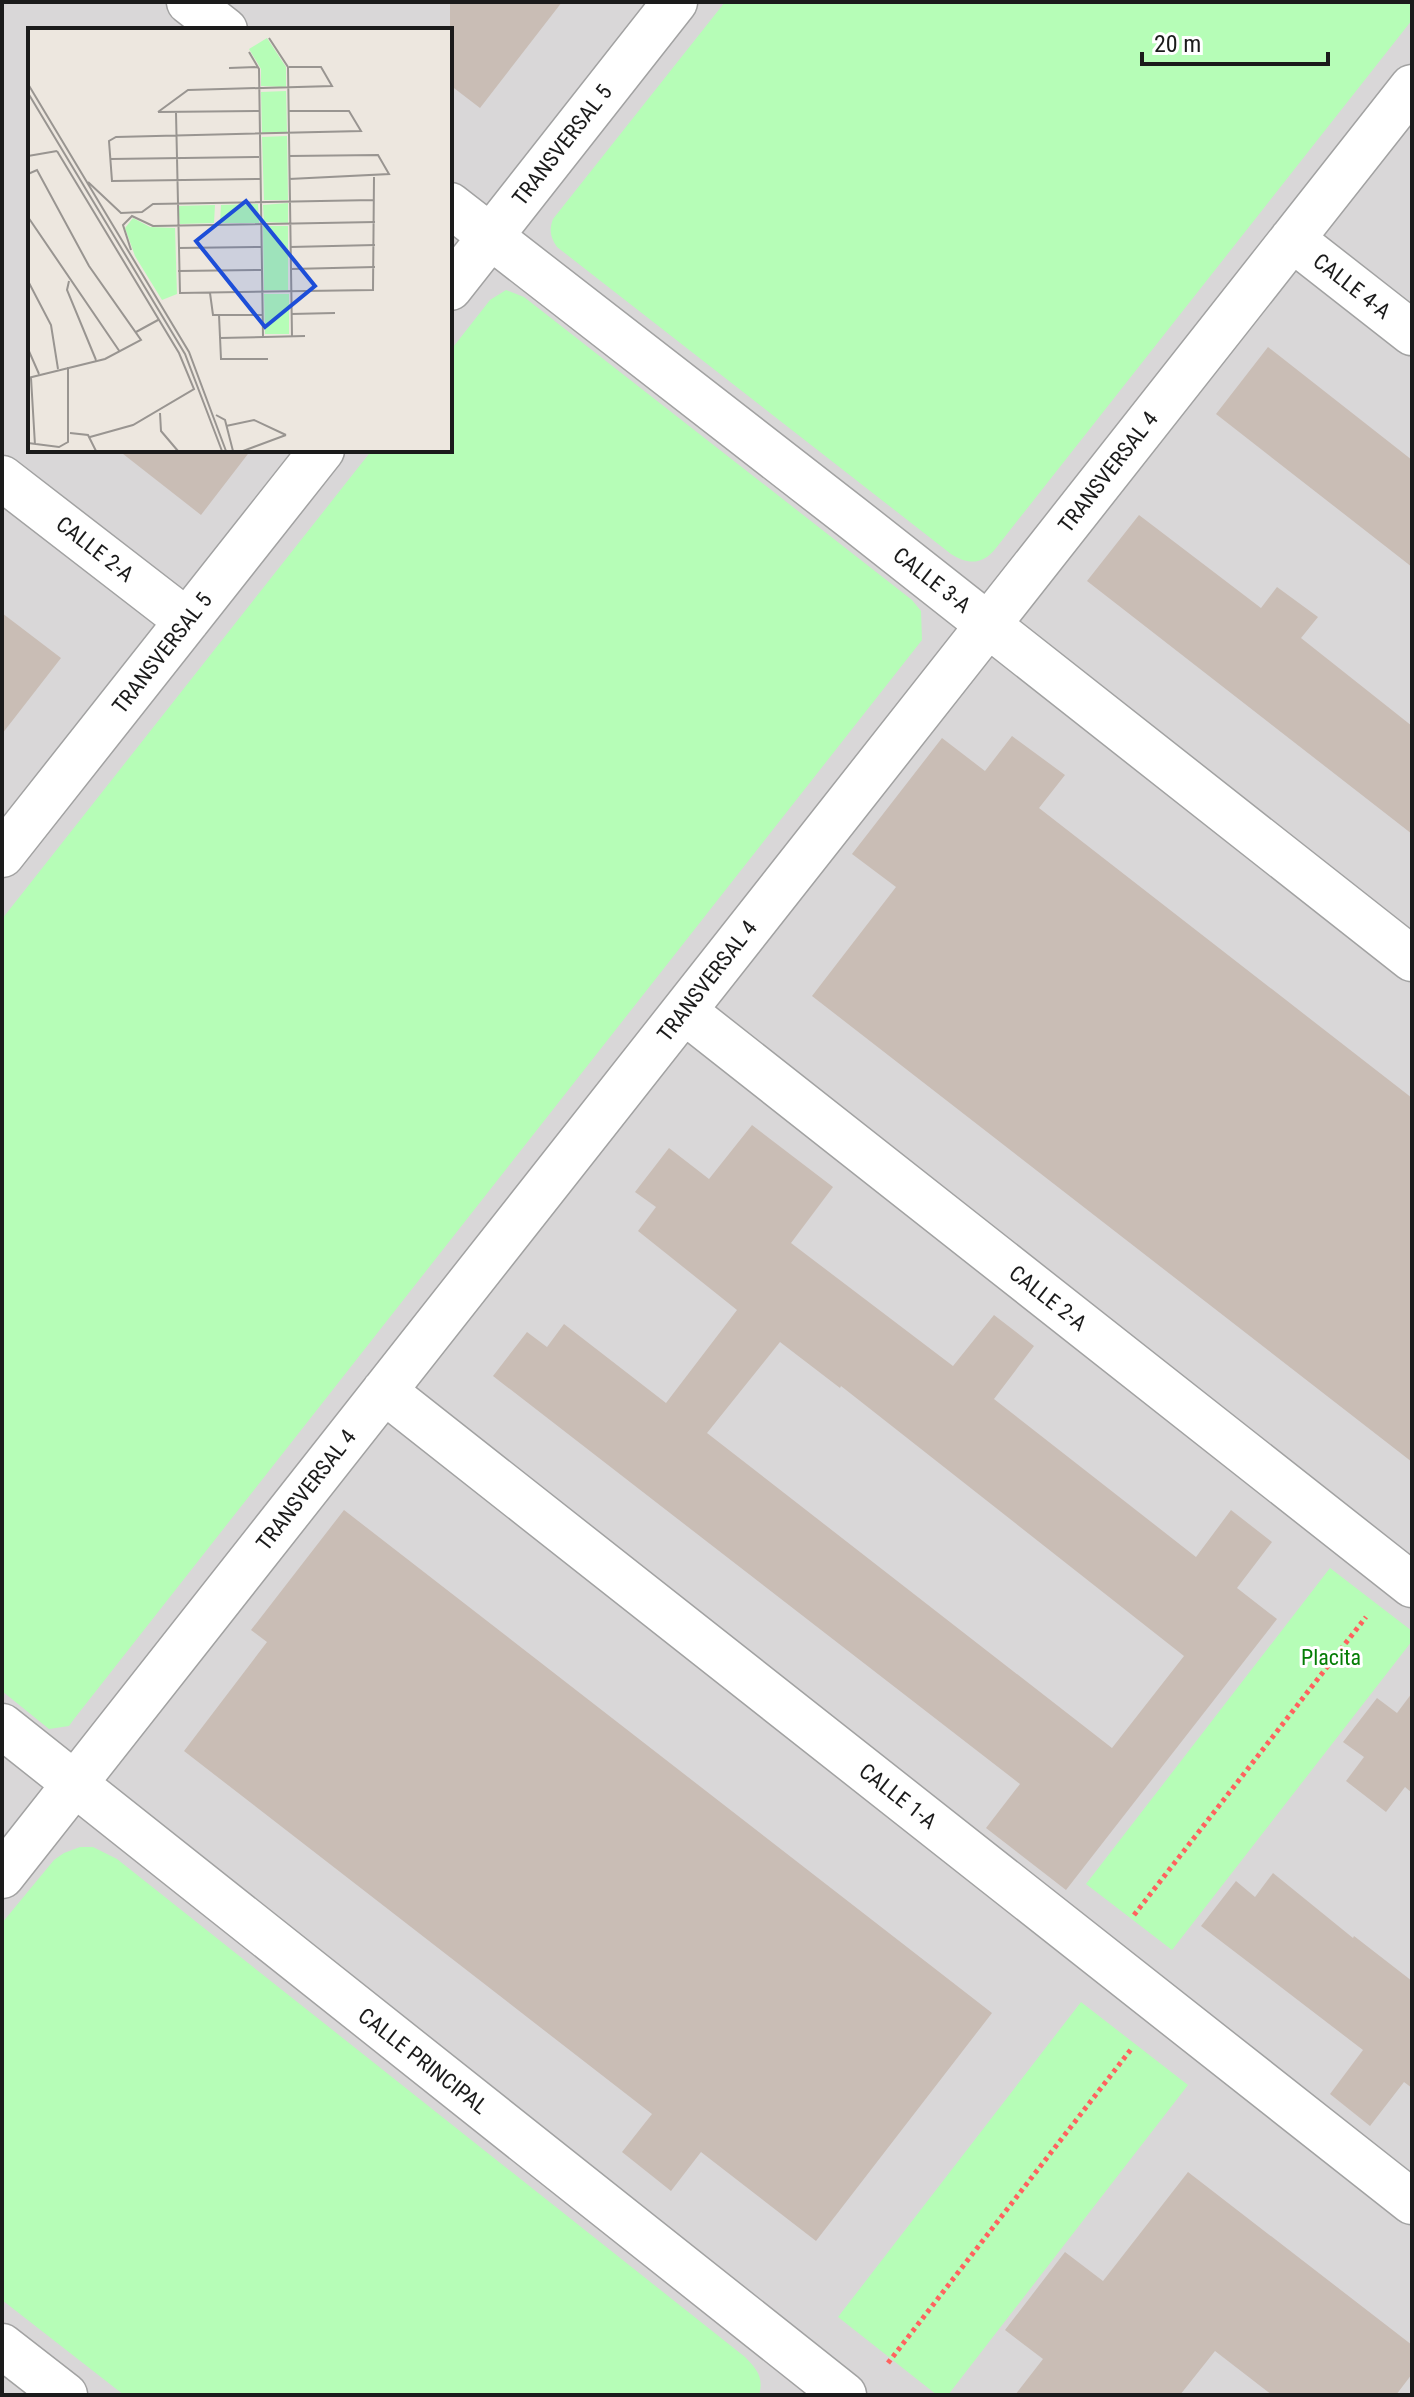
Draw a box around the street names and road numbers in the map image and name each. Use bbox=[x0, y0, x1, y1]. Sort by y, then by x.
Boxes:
street label: TRANSVERSAL 5 bbox=[507, 80, 617, 210]
street label: CALLE 4-A bbox=[1308, 248, 1396, 324]
street label: TRANSVERSAL 4 bbox=[1053, 407, 1163, 537]
street label: CALLE 2-A bbox=[51, 511, 139, 587]
street label: CALLE 3-A bbox=[888, 542, 976, 618]
street label: TRANSVERSAL 5 bbox=[107, 588, 217, 718]
street label: TRANSVERSAL 4 bbox=[652, 916, 762, 1046]
street label: CALLE 2-A bbox=[1004, 1260, 1092, 1336]
street label: TRANSVERSAL 4 bbox=[251, 1425, 361, 1555]
street label: CALLE 1-A bbox=[854, 1758, 942, 1834]
street label: CALLE PRINCIPAL bbox=[353, 2003, 493, 2119]

